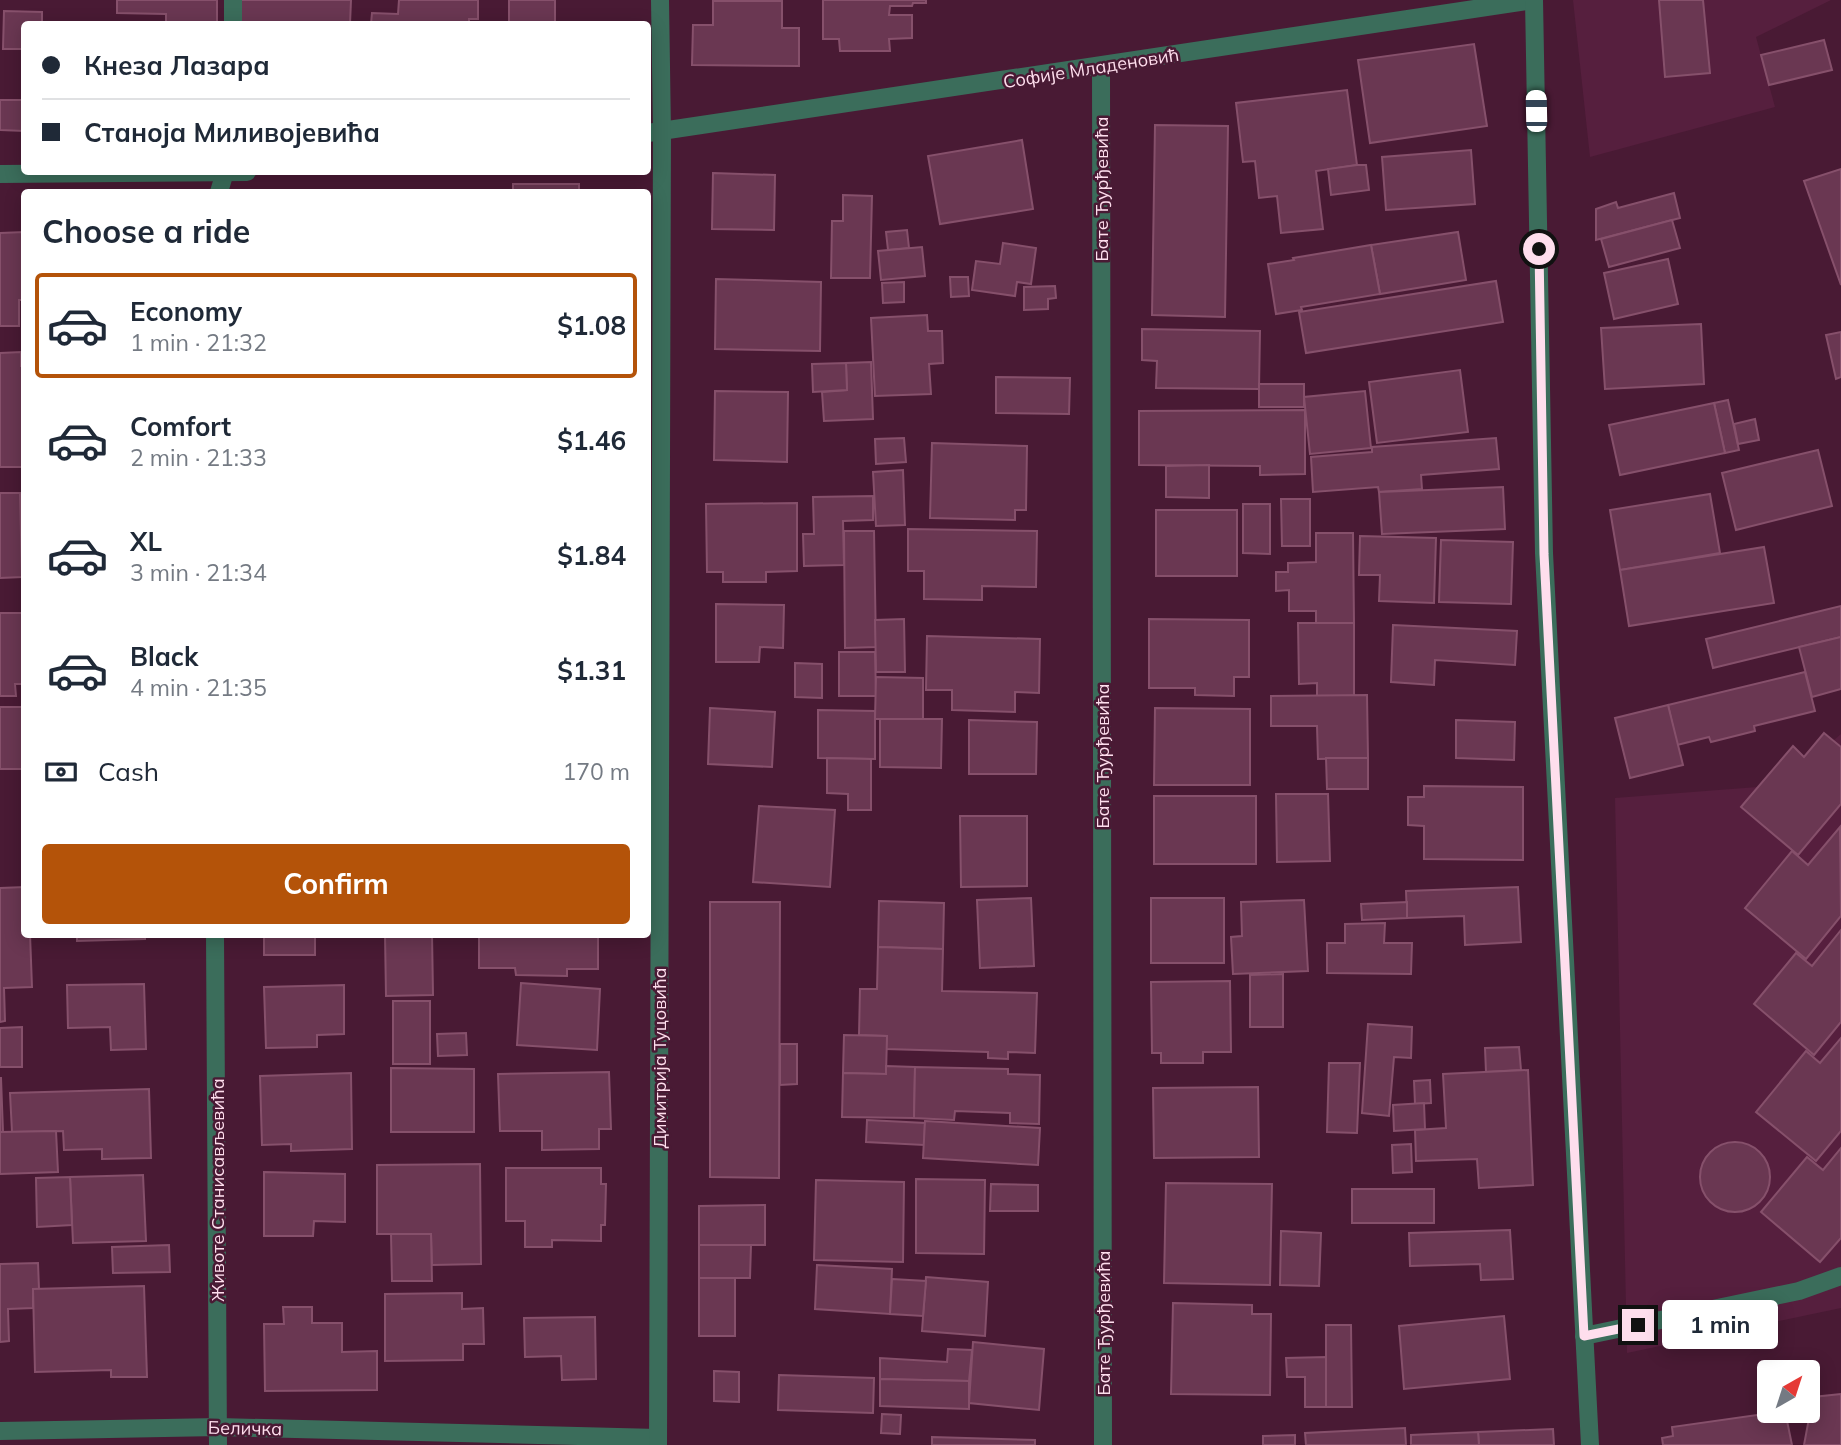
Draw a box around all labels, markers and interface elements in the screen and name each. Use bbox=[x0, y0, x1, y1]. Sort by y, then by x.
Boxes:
street label: Софије Младеновић bbox=[1001, 43, 1181, 93]
text: Кнеза Лазара bbox=[84, 49, 270, 82]
car bbox=[1526, 90, 1547, 132]
text: Станоја Миливојевића bbox=[84, 116, 380, 149]
street label: Бате Ђурђевића bbox=[1090, 116, 1113, 262]
text: Choose a ride bbox=[42, 211, 250, 251]
route start bbox=[1523, 233, 1555, 265]
icon: car bbox=[46, 294, 109, 357]
text: Economy bbox=[130, 295, 242, 328]
text: $1.08 bbox=[557, 309, 626, 342]
text: 1 min · 21:32 bbox=[130, 328, 267, 357]
icon: car bbox=[46, 409, 109, 472]
text: Comfort bbox=[130, 410, 231, 443]
text: $1.46 bbox=[557, 424, 626, 457]
text: 2 min · 21:33 bbox=[130, 443, 267, 472]
icon: car bbox=[46, 524, 109, 587]
text: XL bbox=[130, 525, 162, 558]
text: $1.84 bbox=[557, 539, 626, 572]
text: 3 min · 21:34 bbox=[130, 558, 267, 587]
icon: car bbox=[46, 639, 109, 702]
text: Black bbox=[130, 640, 198, 673]
text: $1.31 bbox=[557, 654, 626, 687]
text: 4 min · 21:35 bbox=[130, 673, 267, 702]
street label: Бате Ђурђевића bbox=[1091, 683, 1114, 829]
icon: cash bbox=[42, 753, 80, 791]
text: Cash bbox=[98, 755, 159, 788]
text: 170 m bbox=[562, 757, 630, 786]
button: Confirm bbox=[42, 844, 630, 924]
street label: Димитрија Туцовића bbox=[648, 967, 671, 1149]
street label: Животе Станисављевића bbox=[206, 1078, 229, 1302]
street label: Бате Ђурђевића bbox=[1092, 1250, 1115, 1396]
callout: 1 min bbox=[1662, 1300, 1778, 1350]
route end bbox=[1622, 1309, 1654, 1341]
text: 1 min bbox=[1690, 1310, 1750, 1339]
north arrow bbox=[1757, 1360, 1820, 1423]
map controls bbox=[1757, 1360, 1820, 1423]
street label: Беличка bbox=[208, 1416, 282, 1440]

